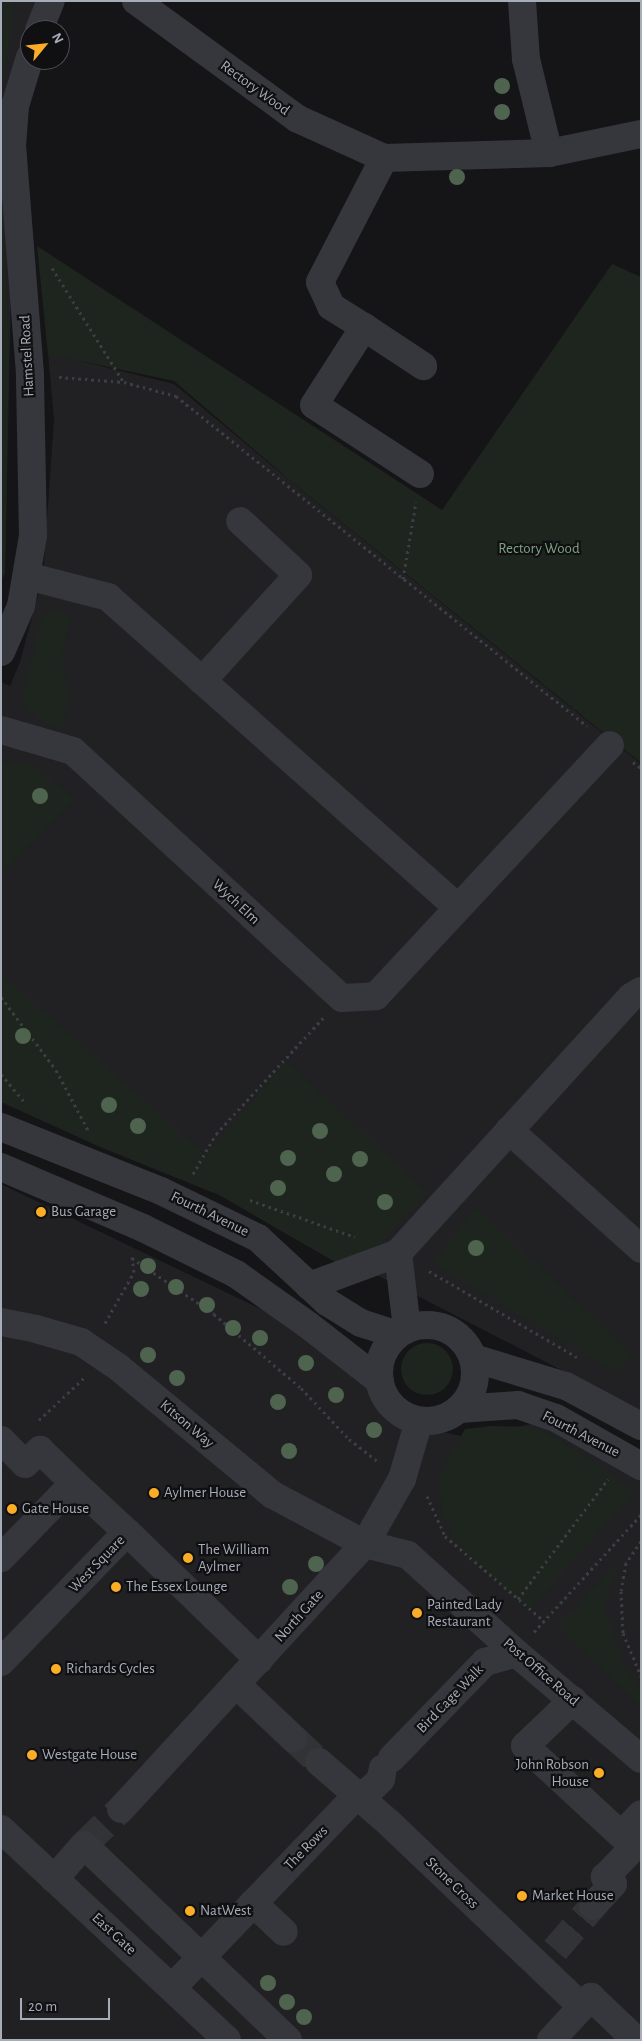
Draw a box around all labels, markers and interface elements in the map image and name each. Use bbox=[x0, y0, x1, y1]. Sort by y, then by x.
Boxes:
north arrow bbox=[20, 20, 70, 70]
text: N bbox=[49, 31, 66, 46]
street label: Rectory Wood bbox=[217, 57, 293, 119]
street label: Hamstel Road bbox=[16, 315, 38, 397]
park label: Rectory Wood bbox=[498, 540, 580, 558]
street label: Wych Elm bbox=[209, 876, 263, 928]
street label: Fourth Avenue bbox=[168, 1187, 252, 1241]
place label: Bus Garage bbox=[51, 1203, 116, 1221]
marker: Bus Garage bbox=[35, 1206, 47, 1218]
street label: Kitson Way bbox=[156, 1396, 218, 1452]
street label: Fourth Avenue bbox=[539, 1407, 623, 1461]
place label: Aylmer House bbox=[164, 1484, 246, 1502]
marker: Aylmer House bbox=[148, 1487, 160, 1499]
place label: Gate House bbox=[22, 1500, 89, 1518]
marker: Gate House bbox=[6, 1503, 18, 1515]
street label: West Square bbox=[65, 1531, 129, 1597]
place label: The William Aylmer bbox=[198, 1540, 269, 1575]
marker: The William Aylmer bbox=[182, 1552, 194, 1564]
place label: The Essex Lounge bbox=[126, 1578, 227, 1596]
marker: The Essex Lounge bbox=[110, 1581, 122, 1593]
street label: North Gate bbox=[271, 1586, 327, 1646]
place label: Painted Lady Restaurant bbox=[427, 1595, 502, 1630]
marker: Painted Lady Restaurant bbox=[411, 1607, 423, 1619]
street label: Post Office Road bbox=[499, 1634, 583, 1710]
place label: Richards Cycles bbox=[66, 1660, 155, 1678]
street label: Bird Cage Walk bbox=[413, 1661, 487, 1737]
marker: Richards Cycles bbox=[50, 1663, 62, 1675]
place label: Westgate House bbox=[42, 1746, 137, 1764]
marker: Westgate House bbox=[26, 1749, 38, 1761]
place label: John Robson House bbox=[516, 1755, 589, 1790]
marker: John Robson House bbox=[593, 1767, 605, 1779]
street label: The Rows bbox=[280, 1822, 332, 1874]
street label: Stone Cross bbox=[422, 1853, 482, 1913]
place label: Market House bbox=[532, 1887, 614, 1905]
marker: Market House bbox=[516, 1890, 528, 1902]
place label: NatWest bbox=[200, 1902, 251, 1920]
marker: NatWest bbox=[184, 1905, 196, 1917]
street label: East Gate bbox=[88, 1909, 140, 1959]
scale bar bbox=[22, 1988, 112, 2020]
text: 20 m bbox=[28, 1999, 57, 2014]

